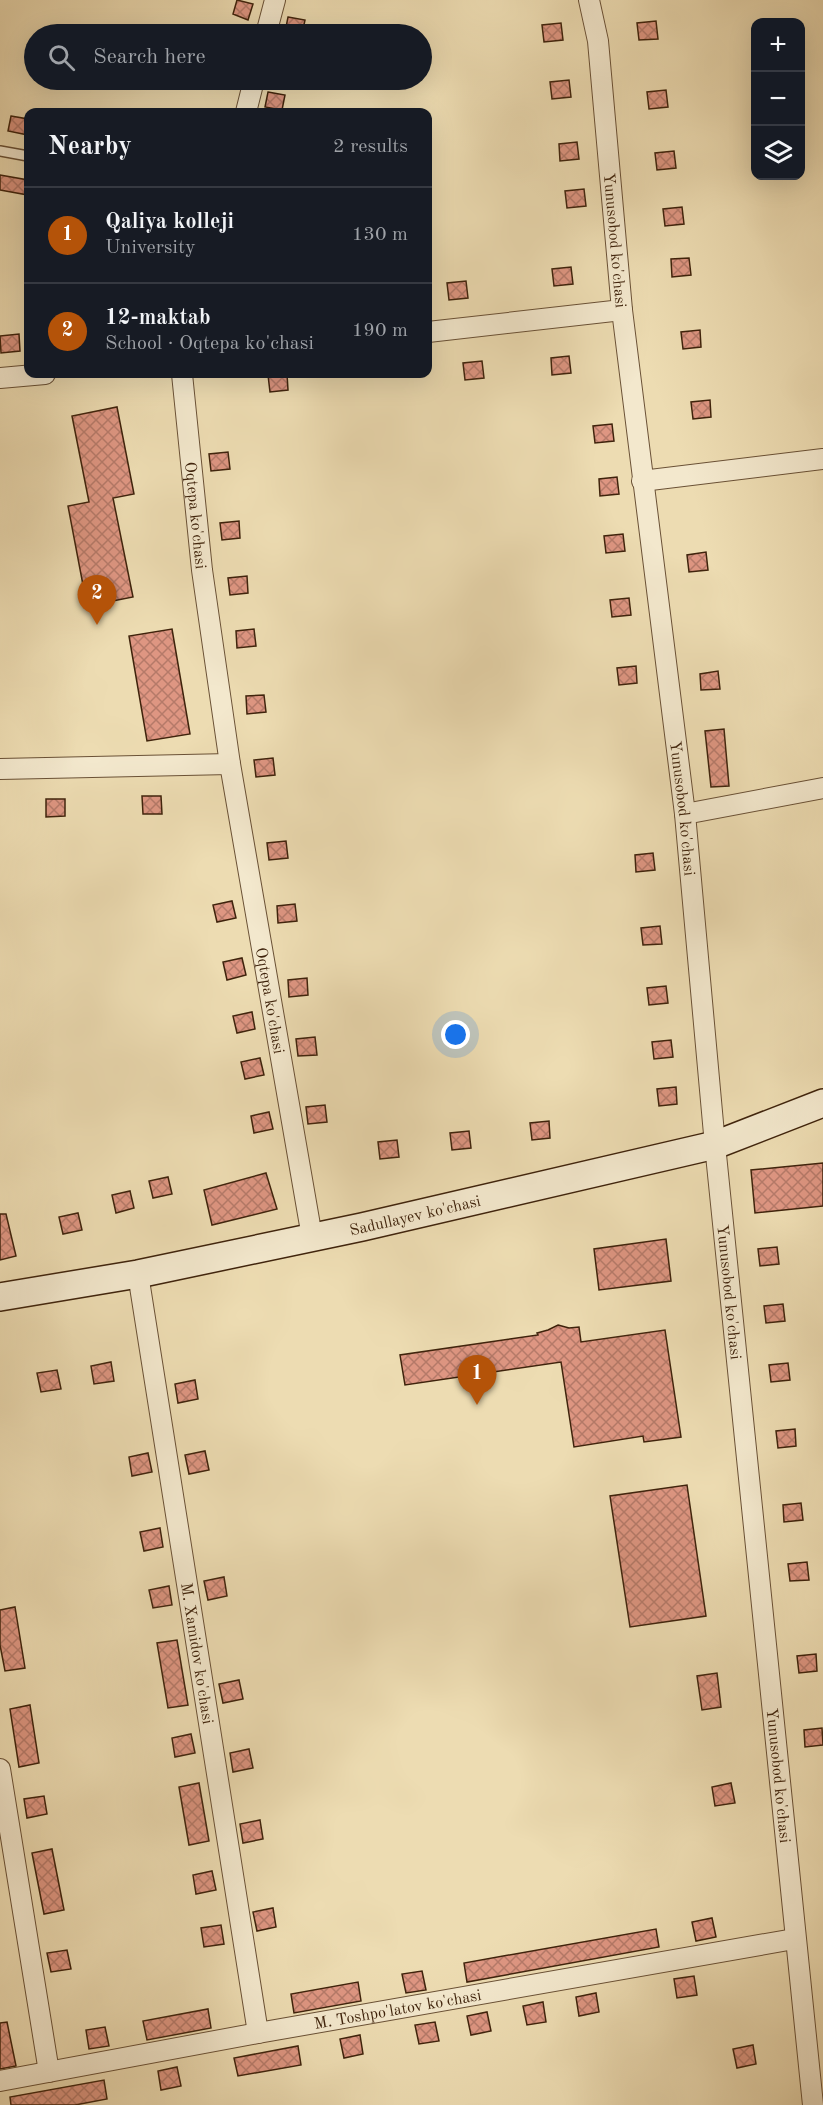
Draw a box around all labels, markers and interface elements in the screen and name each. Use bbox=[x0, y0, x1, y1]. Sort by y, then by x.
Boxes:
map controls bbox=[751, 18, 805, 180]
button: + bbox=[751, 18, 805, 72]
search box bbox=[24, 24, 432, 90]
icon: search bbox=[45, 41, 78, 74]
text: Search here bbox=[93, 46, 206, 68]
button: − bbox=[751, 72, 805, 126]
button: layers bbox=[751, 126, 805, 180]
text: Nearby bbox=[48, 134, 132, 160]
text: 2 results bbox=[333, 137, 408, 157]
street label: Yunusobod ko'chasi bbox=[600, 172, 628, 309]
text: Qaliya kolleji bbox=[105, 211, 234, 233]
text: 1 bbox=[62, 225, 73, 245]
text: 130 m bbox=[352, 225, 408, 245]
text: University bbox=[105, 238, 196, 258]
text: 12-maktab bbox=[105, 307, 211, 329]
text: 2 bbox=[62, 321, 73, 341]
text: 190 m bbox=[352, 321, 408, 341]
text: School · Oqtepa ko'chasi bbox=[105, 334, 314, 354]
street label: Oqtepa ko'chasi bbox=[181, 461, 208, 570]
pin: 2 bbox=[78, 576, 116, 625]
street label: Yunusobod ko'chasi bbox=[666, 740, 697, 877]
street label: Oqtepa ko'chasi bbox=[252, 946, 286, 1055]
your location bbox=[441, 1020, 470, 1049]
street label: Sadullayev ko'chasi bbox=[348, 1194, 482, 1239]
street label: Yunusobod ko'chasi bbox=[713, 1224, 743, 1360]
pin: 1 bbox=[458, 1356, 496, 1405]
street label: M. Xamidov ko'chasi bbox=[177, 1582, 215, 1725]
street label: Yunusobod ko'chasi bbox=[763, 1707, 792, 1844]
street label: M. Toshpo'latov ko'chasi bbox=[313, 1988, 483, 2033]

